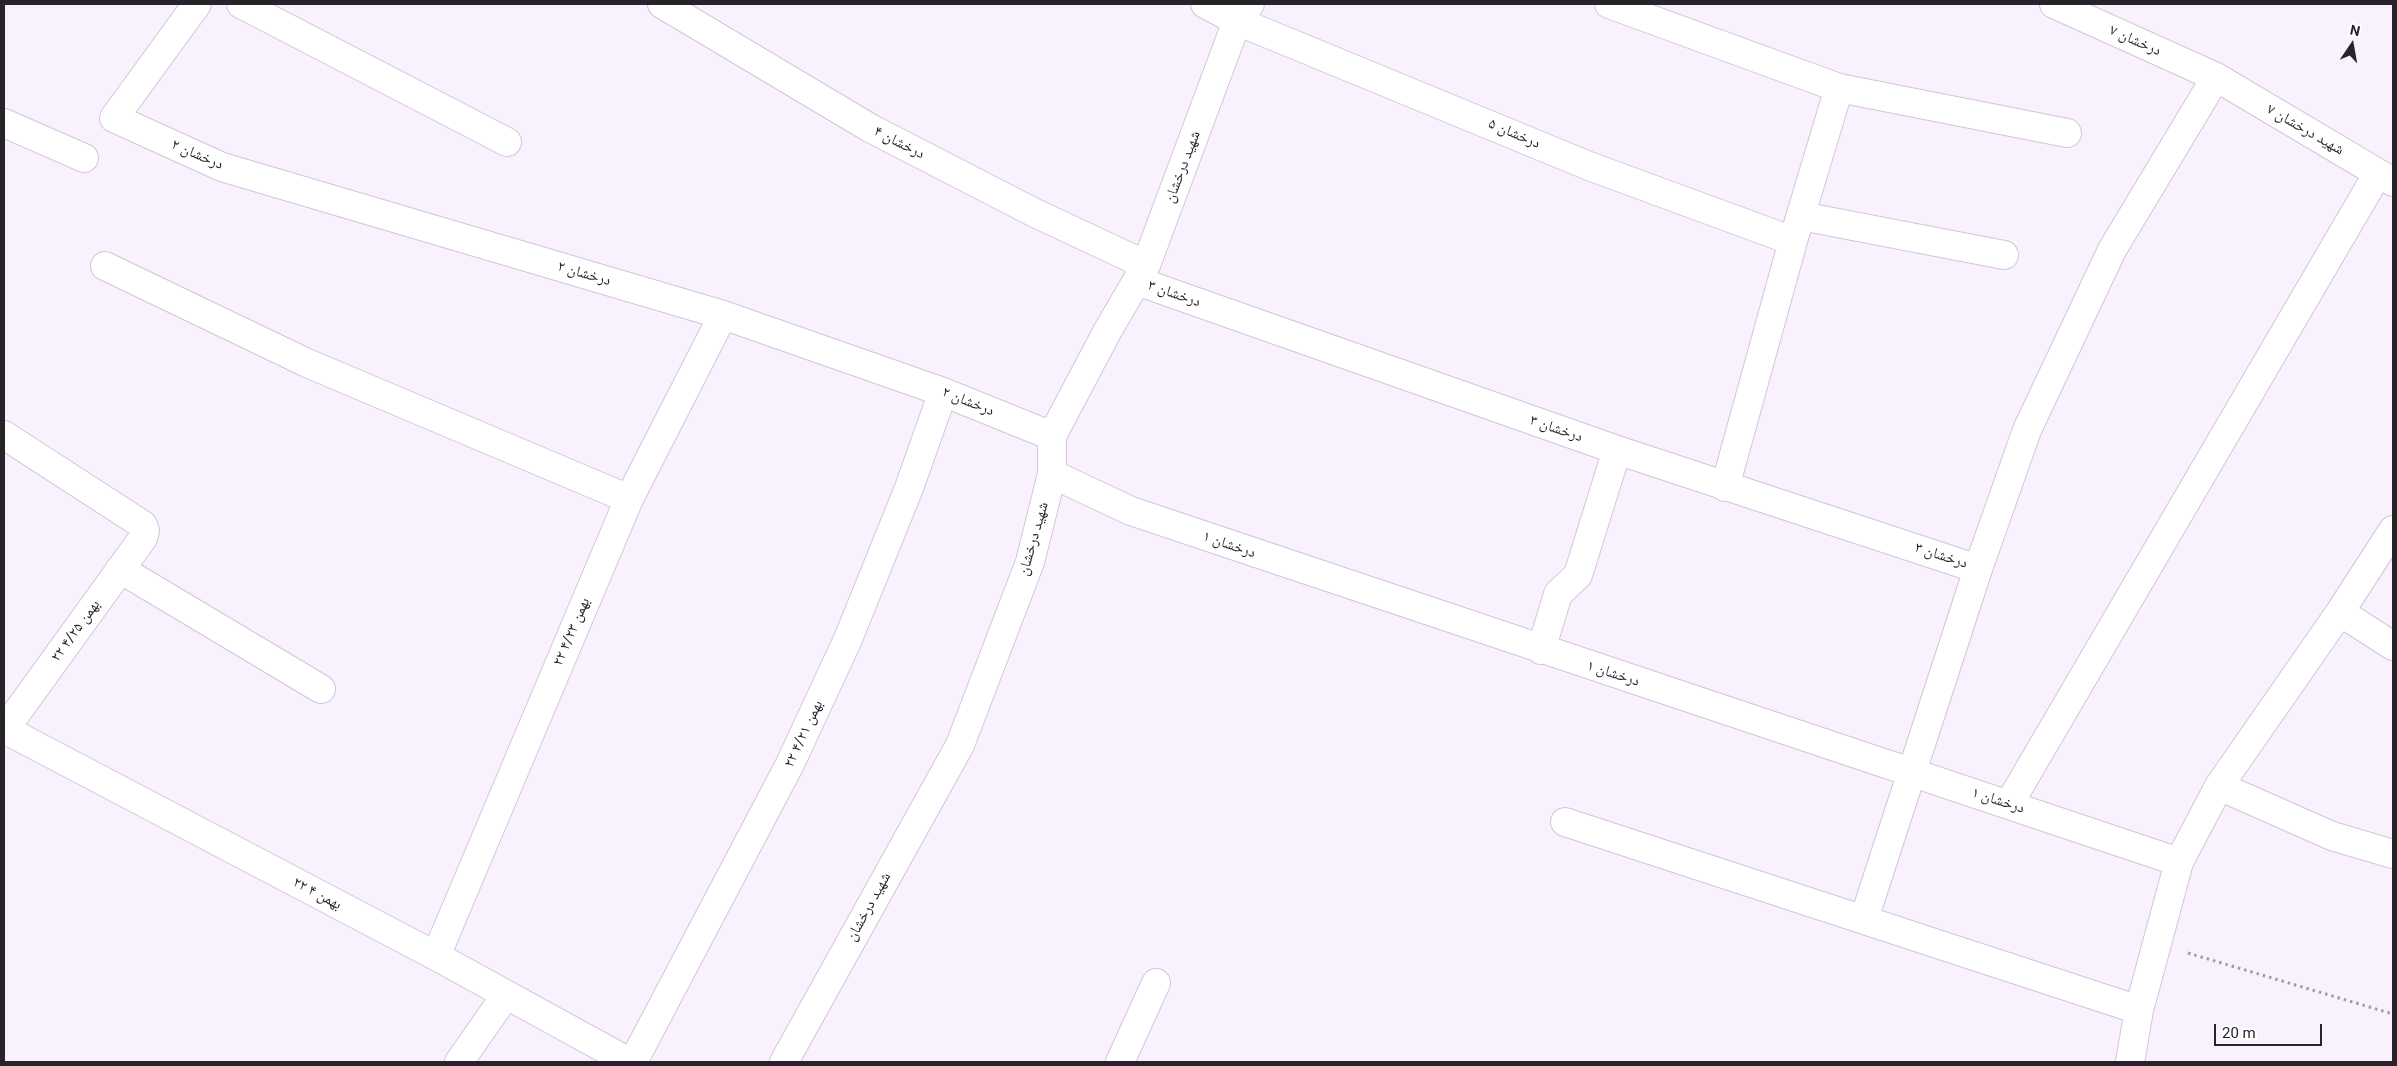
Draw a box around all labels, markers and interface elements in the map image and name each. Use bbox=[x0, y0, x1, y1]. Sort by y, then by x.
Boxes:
north arrow bbox=[2327, 20, 2377, 70]
text: N bbox=[2349, 21, 2362, 39]
street label: درخشان ۷ bbox=[2106, 22, 2164, 60]
street label: شهید درخشان ۷ bbox=[2263, 101, 2347, 159]
street label: درخشان ۵ bbox=[1485, 115, 1543, 153]
street label: درخشان ۴ bbox=[871, 123, 927, 163]
street label: شهید درخشان bbox=[1161, 128, 1205, 206]
street label: درخشان ۲ bbox=[168, 136, 226, 174]
street label: درخشان ۲ bbox=[555, 258, 613, 290]
street label: درخشان ۳ bbox=[1145, 277, 1203, 311]
street label: درخشان ۲ bbox=[939, 383, 997, 421]
street label: درخشان ۳ bbox=[1527, 412, 1585, 446]
street label: شهید درخشان bbox=[1015, 500, 1053, 578]
street label: درخشان ۱ bbox=[1200, 528, 1258, 562]
street label: درخشان ۳ bbox=[1912, 539, 1970, 573]
street label: ۲۲ بهمن ۴/۲۳ bbox=[550, 595, 594, 669]
street label: ۲۲ بهمن ۴/۲۵ bbox=[48, 597, 104, 665]
street label: درخشان ۱ bbox=[1584, 657, 1642, 691]
street label: ۲۲ بهمن ۴/۲۱ bbox=[781, 698, 827, 770]
street label: درخشان ۱ bbox=[1969, 784, 2027, 818]
street label: شهید درخشان bbox=[843, 869, 895, 945]
street label: ۲۲ بهمن ۴ bbox=[290, 874, 344, 914]
scale bar bbox=[2217, 1014, 2324, 1046]
text: 20 m bbox=[2222, 1024, 2256, 1042]

